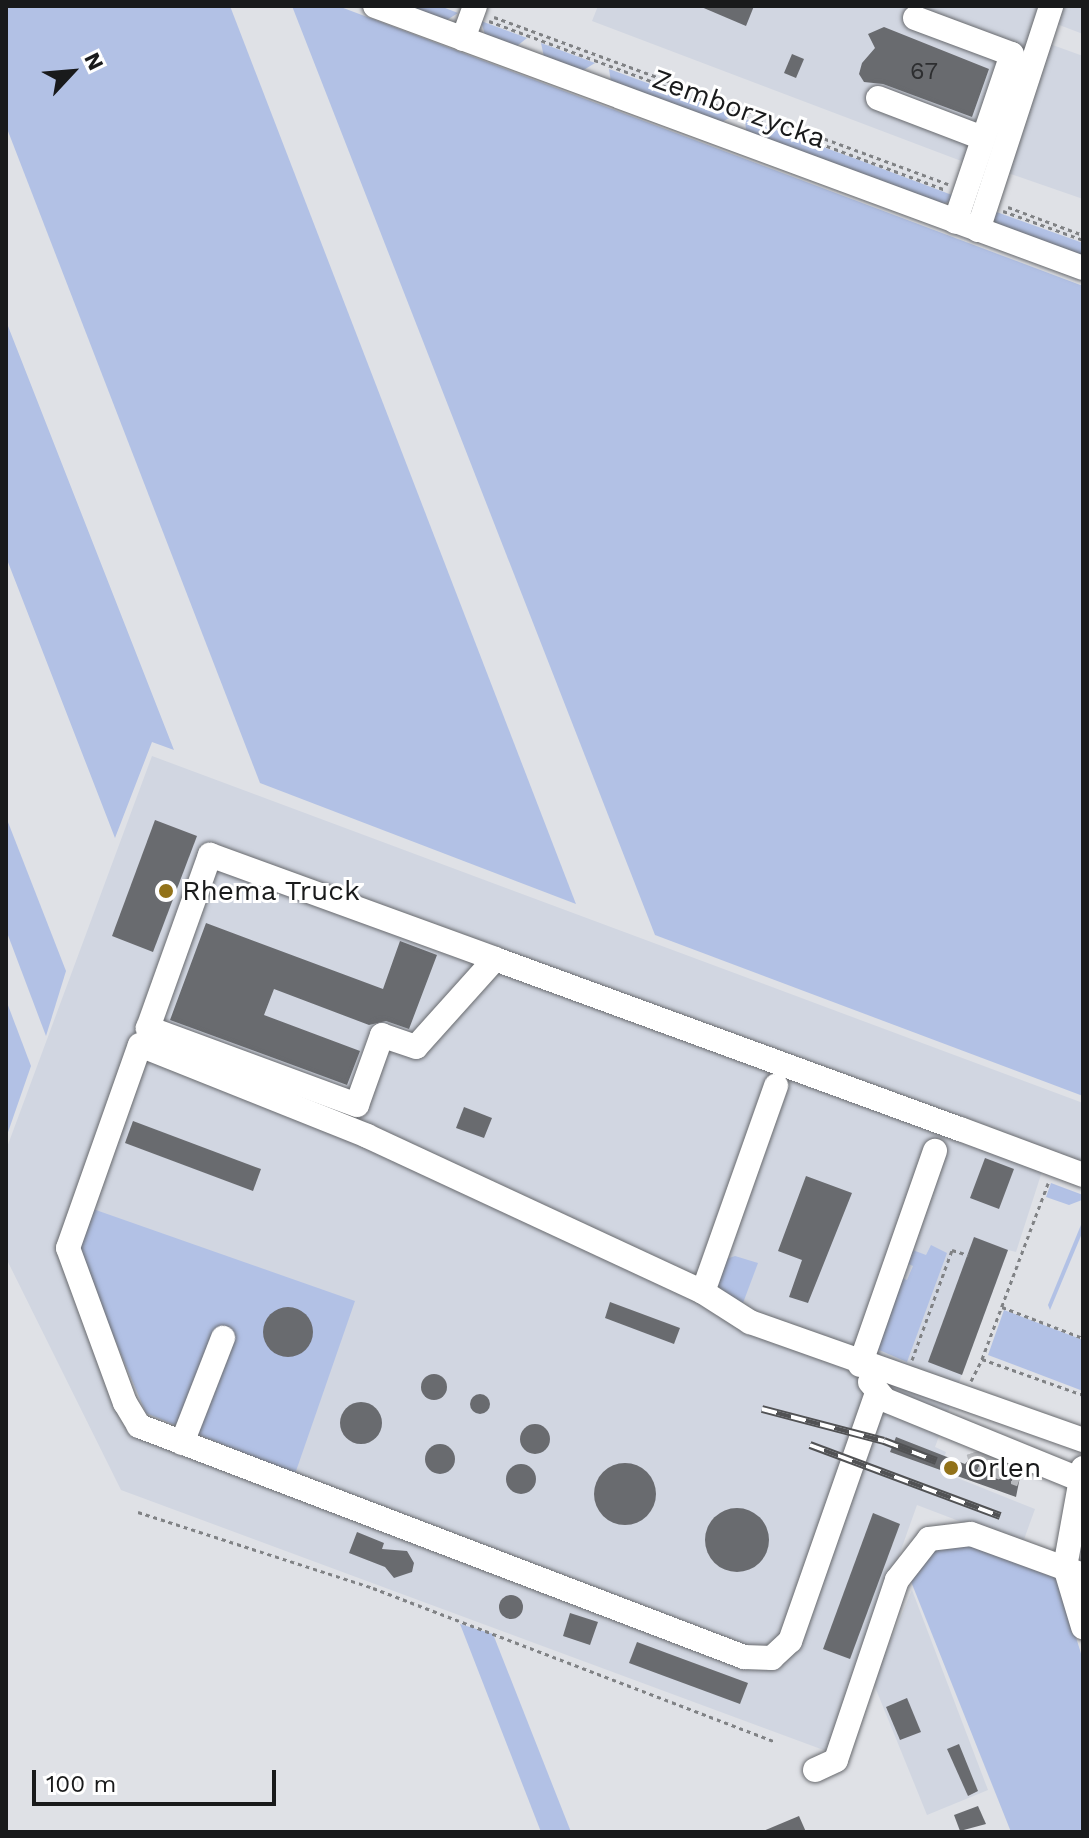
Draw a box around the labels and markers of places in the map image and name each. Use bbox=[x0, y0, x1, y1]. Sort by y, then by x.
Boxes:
place label: Rhema Truck bbox=[182, 874, 361, 908]
marker: Rhema Truck bbox=[157, 882, 175, 900]
place label: Orlen bbox=[967, 1451, 1041, 1485]
marker: Orlen bbox=[942, 1459, 960, 1477]

